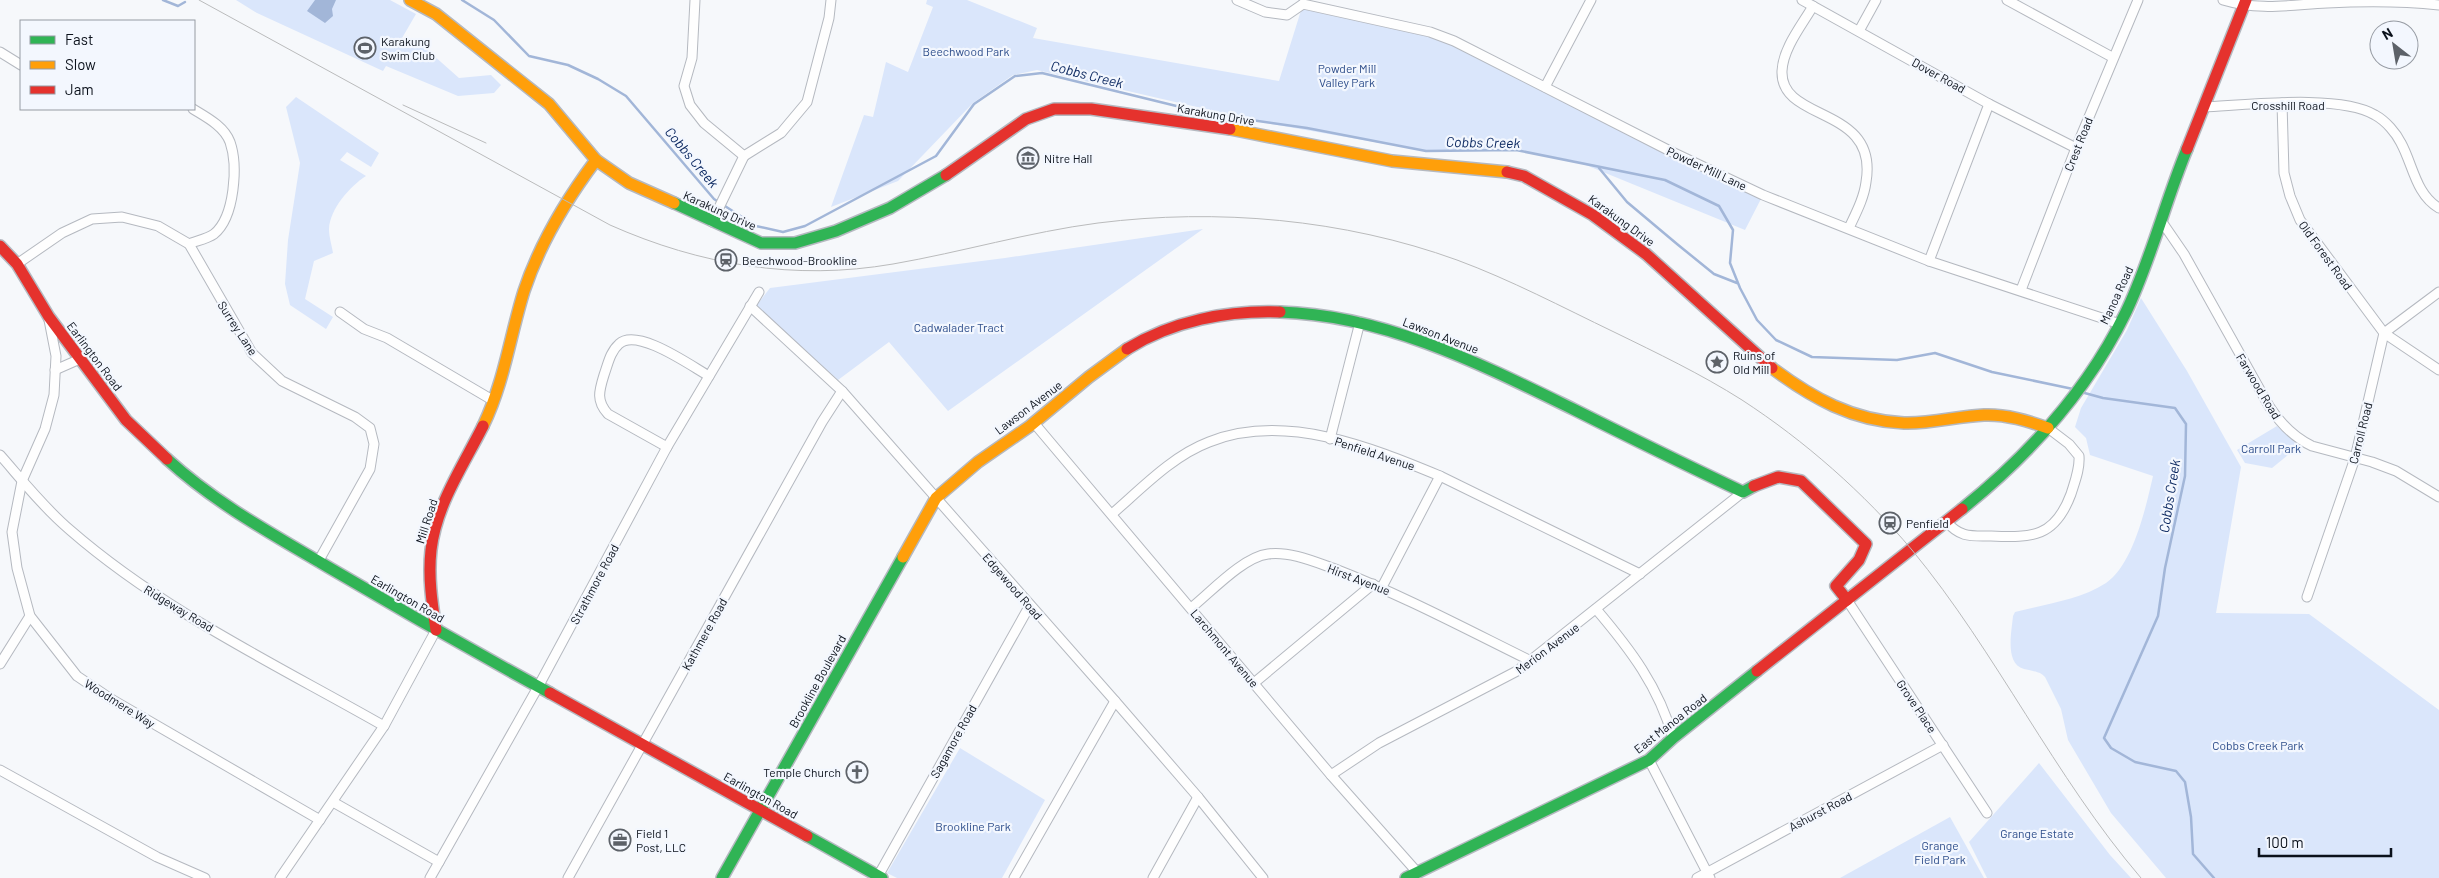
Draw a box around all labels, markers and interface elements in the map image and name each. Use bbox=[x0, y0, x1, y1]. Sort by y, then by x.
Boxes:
legend bbox=[20, 20, 195, 110]
north arrow bbox=[2369, 20, 2419, 70]
text: N bbox=[2379, 24, 2395, 43]
text: Fast bbox=[65, 30, 93, 48]
place label: Karakung Swim Club bbox=[381, 34, 435, 62]
sports icon: Karakung Swim Club bbox=[353, 36, 377, 60]
park label: Beechwood Park bbox=[923, 44, 1009, 58]
text: Slow bbox=[65, 55, 96, 73]
street label: Dover Road bbox=[1910, 55, 1968, 95]
water label: Cobbs Creek bbox=[1049, 57, 1125, 91]
park label: Powder Mill Valley Park bbox=[1318, 61, 1376, 89]
text: Jam bbox=[65, 80, 94, 98]
street label: Crosshill Road bbox=[2251, 98, 2325, 112]
street label: Karakung Drive bbox=[1176, 100, 1256, 128]
street label: Crest Road bbox=[2061, 115, 2095, 173]
water label: Cobbs Creek bbox=[662, 123, 722, 191]
water label: Cobbs Creek bbox=[1446, 133, 1520, 151]
street label: Powder Mill Lane bbox=[1665, 143, 1749, 193]
museum icon: Nitre Hall bbox=[1016, 146, 1040, 170]
place label: Nitre Hall bbox=[1044, 151, 1092, 165]
street label: Karakung Drive bbox=[681, 188, 759, 232]
street label: Karakung Drive bbox=[1586, 191, 1658, 249]
street label: Old Forest Road bbox=[2296, 218, 2356, 292]
station icon: Beechwood-Brookline bbox=[714, 248, 738, 272]
place label: Beechwood-Brookline bbox=[742, 253, 857, 267]
street label: Manoa Road bbox=[2096, 264, 2136, 326]
street label: Surrey Lane bbox=[215, 298, 261, 358]
street label: Lawson Avenue bbox=[1401, 314, 1481, 356]
street label: Earlington Road bbox=[65, 319, 125, 393]
park label: Cadwalader Tract bbox=[914, 320, 1004, 334]
place label: Ruins of Old Mill bbox=[1733, 348, 1775, 376]
place icon: Ruins of Old Mill bbox=[1705, 350, 1729, 374]
street label: Farwood Road bbox=[2234, 351, 2284, 421]
street label: Lawson Avenue bbox=[992, 377, 1064, 437]
street label: Carroll Road bbox=[2346, 401, 2374, 465]
street label: Penfield Avenue bbox=[1333, 433, 1417, 473]
park label: Carroll Park bbox=[2241, 441, 2301, 455]
water label: Cobbs Creek bbox=[2155, 458, 2183, 534]
street label: Mill Road bbox=[412, 497, 440, 545]
station icon: Penfield bbox=[1878, 511, 1902, 535]
place label: Penfield bbox=[1906, 516, 1949, 530]
street label: Strathmore Road bbox=[567, 542, 621, 626]
street label: Edgewood Road bbox=[980, 550, 1046, 622]
street label: Hirst Avenue bbox=[1326, 561, 1392, 597]
street label: Earlington Road bbox=[369, 571, 447, 625]
street label: Ridgeway Road bbox=[142, 582, 216, 634]
street label: Kathmere Road bbox=[678, 596, 730, 672]
street label: Larchmont Avenue bbox=[1188, 606, 1262, 690]
street label: Merion Avenue bbox=[1512, 620, 1582, 676]
street label: Brookline Boulevard bbox=[786, 632, 848, 730]
street label: Woodmere Way bbox=[82, 676, 158, 731]
street label: Grove Place bbox=[1894, 677, 1940, 735]
street label: East Manoa Road bbox=[1631, 690, 1709, 756]
street label: Sagamore Road bbox=[927, 702, 979, 780]
park label: Cobbs Creek Park bbox=[2212, 738, 2304, 752]
church icon: Temple Church bbox=[845, 760, 869, 784]
place label: Temple Church bbox=[763, 765, 841, 779]
street label: Earlington Road bbox=[721, 769, 801, 821]
street label: Ashurst Road bbox=[1786, 789, 1854, 833]
park label: Brookline Park bbox=[935, 819, 1011, 833]
place label: Field 1 Post, LLC bbox=[636, 826, 686, 854]
park label: Grange Estate bbox=[2000, 826, 2074, 840]
scale bar bbox=[2259, 826, 2392, 858]
office icon: Field 1 Post, LLC bbox=[608, 828, 632, 852]
text: 100 m bbox=[2266, 833, 2304, 851]
park label: Grange Field Park bbox=[1914, 838, 1966, 866]

